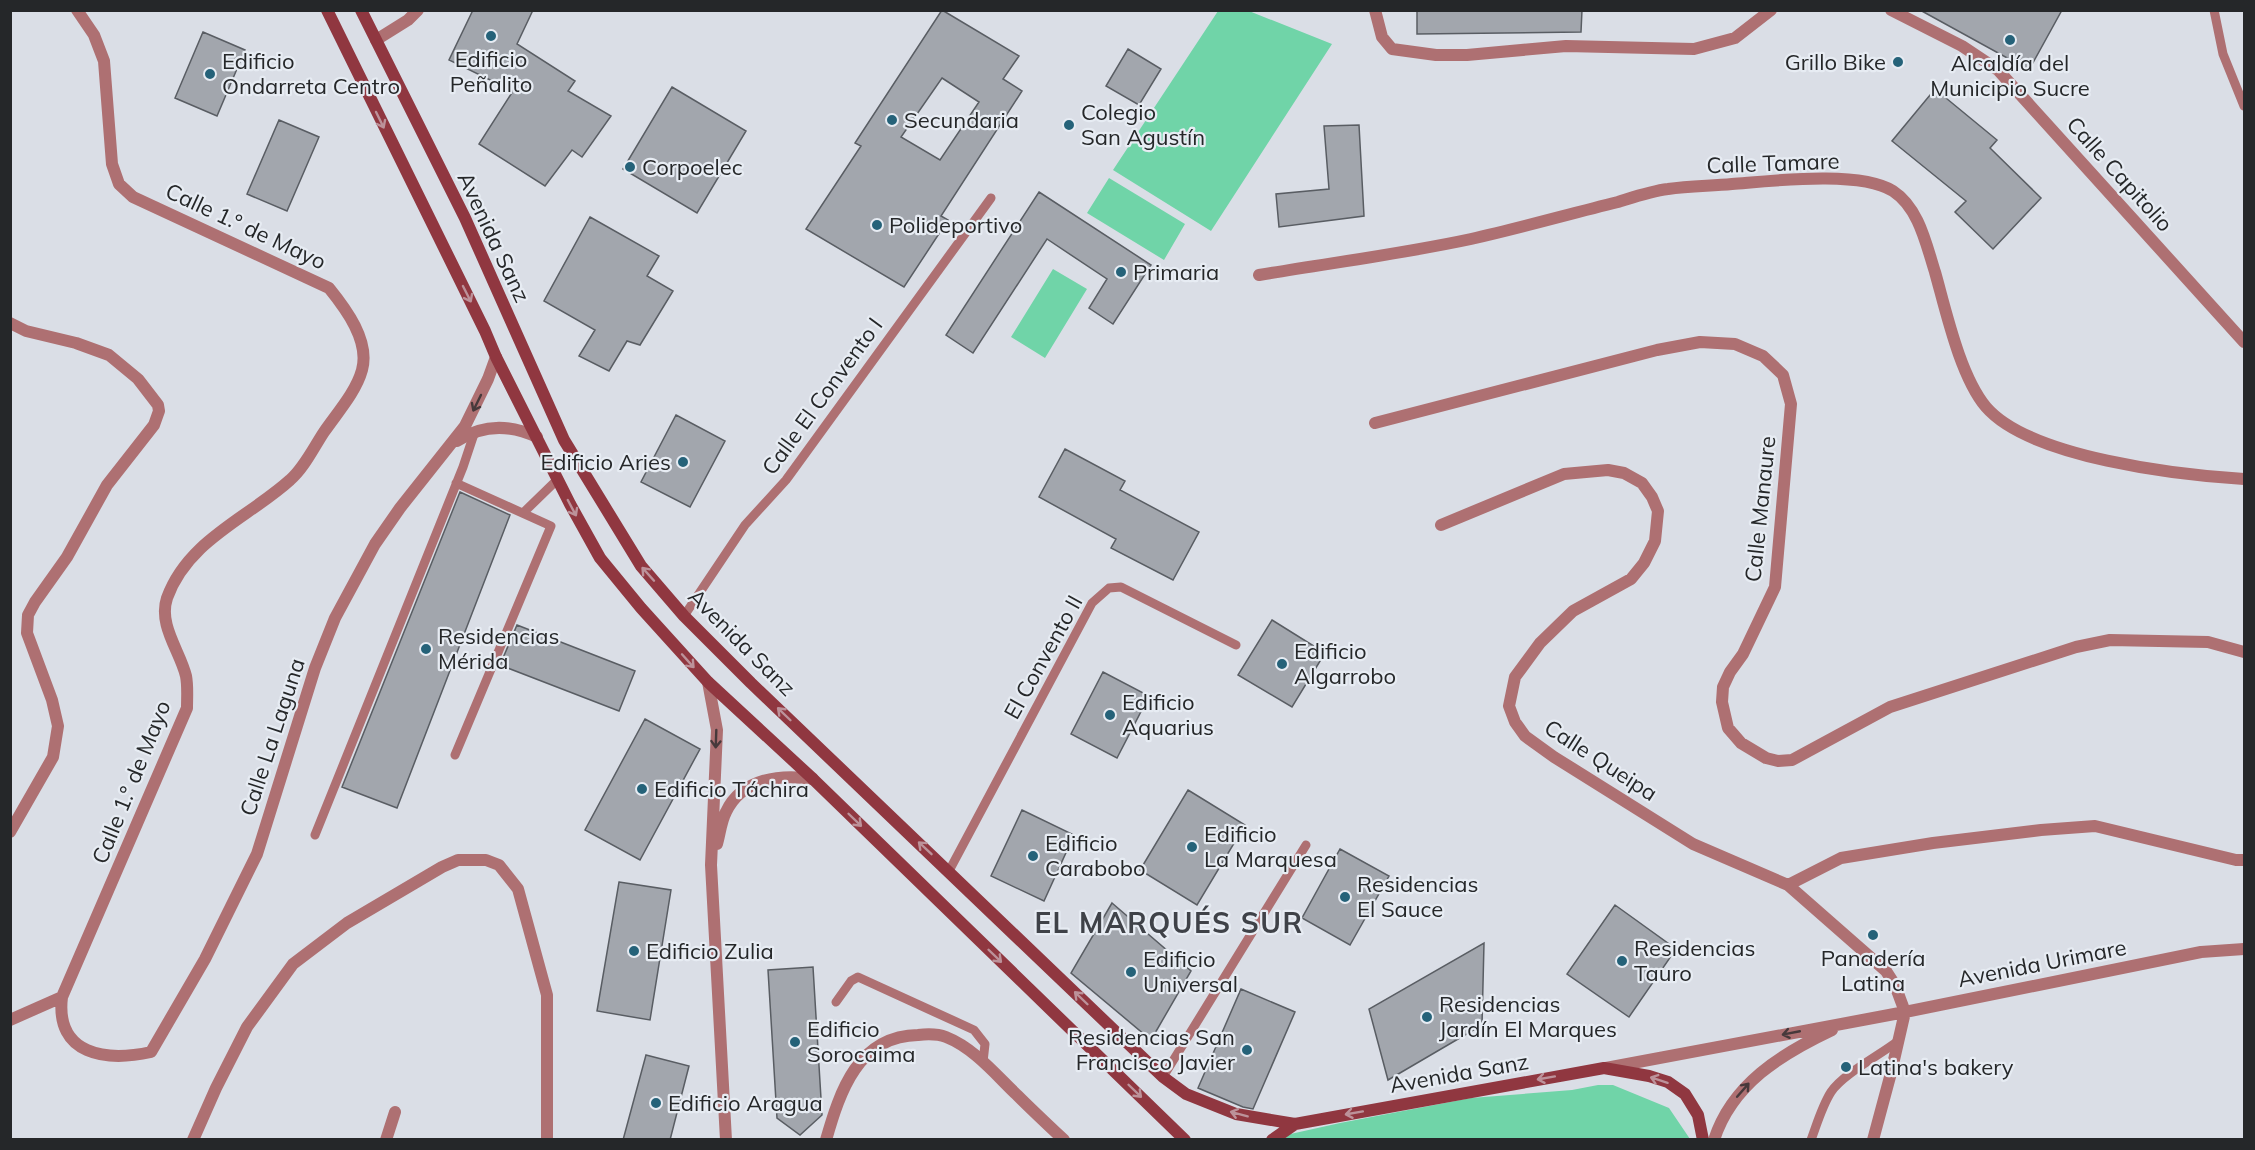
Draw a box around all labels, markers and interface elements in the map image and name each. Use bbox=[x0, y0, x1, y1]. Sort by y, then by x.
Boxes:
marker: Edificio Peñalito bbox=[484, 29, 498, 43]
marker: Alcaldía del Municipio Sucre bbox=[2003, 33, 2017, 47]
place label: Edificio Peñalito bbox=[450, 45, 532, 98]
place label: Edificio Ondarreta Centro bbox=[222, 47, 400, 100]
place label: Grillo Bike bbox=[1785, 48, 1886, 76]
place label: Alcaldía del Municipio Sucre bbox=[1930, 49, 2090, 102]
marker: Grillo Bike bbox=[1891, 55, 1905, 69]
marker: Edificio Ondarreta Centro bbox=[203, 67, 217, 81]
place label: Colegio San Agustín bbox=[1081, 98, 1205, 151]
place label: Secundaria bbox=[904, 106, 1019, 134]
one-way arrow bbox=[375, 110, 387, 128]
street label: Calle Capitolio bbox=[2061, 111, 2179, 237]
marker: Secundaria bbox=[885, 113, 899, 127]
marker: Colegio San Agustín bbox=[1062, 118, 1076, 132]
street label: Calle Tamare bbox=[1706, 147, 1840, 179]
place label: Corpoelec bbox=[642, 153, 743, 181]
marker: Corpoelec bbox=[623, 160, 637, 174]
street label: Avenida Sanz bbox=[452, 167, 536, 307]
street label: Calle 1.° de Mayo bbox=[161, 177, 331, 275]
place label: Polideportivo bbox=[889, 211, 1022, 239]
marker: Polideportivo bbox=[870, 218, 884, 232]
place label: Primaria bbox=[1133, 258, 1219, 286]
marker: Primaria bbox=[1114, 265, 1128, 279]
one-way arrow bbox=[462, 285, 473, 303]
street label: Calle El Convento I bbox=[756, 312, 888, 480]
one-way arrow bbox=[471, 394, 483, 411]
street label: Calle Manaure bbox=[1738, 435, 1782, 583]
place label: Edificio Aries bbox=[540, 448, 671, 476]
marker: Edificio Aries bbox=[676, 455, 690, 469]
one-way arrow bbox=[566, 499, 578, 516]
one-way arrow bbox=[641, 567, 655, 582]
street label: Avenida Sanz bbox=[682, 582, 802, 702]
street label: El Convento II bbox=[997, 590, 1089, 724]
place label: Residencias Mérida bbox=[438, 622, 559, 675]
place label: Edificio Algarrobo bbox=[1294, 637, 1396, 690]
marker: Residencias Mérida bbox=[419, 642, 433, 656]
one-way arrow bbox=[681, 653, 695, 668]
street label: Calle La Laguna bbox=[233, 655, 311, 819]
marker: Edificio Algarrobo bbox=[1275, 657, 1289, 671]
place label: Edificio Aquarius bbox=[1122, 688, 1214, 741]
street label: Calle 1.° de Mayo bbox=[85, 696, 177, 868]
one-way arrow bbox=[776, 707, 791, 721]
marker: Edificio Aquarius bbox=[1103, 708, 1117, 722]
street label: Calle Queipa bbox=[1539, 713, 1663, 807]
one-way arrow bbox=[710, 729, 722, 749]
place label: Edificio Táchira bbox=[654, 775, 809, 803]
marker: Edificio Táchira bbox=[635, 782, 649, 796]
one-way arrow bbox=[847, 813, 862, 827]
place label: Edificio La Marquesa bbox=[1204, 820, 1337, 873]
place label: Edificio Carabobo bbox=[1045, 829, 1146, 882]
marker: Edificio La Marquesa bbox=[1185, 840, 1199, 854]
one-way arrow bbox=[918, 842, 933, 856]
marker: Edificio Carabobo bbox=[1026, 849, 1040, 863]
place label: Residencias El Sauce bbox=[1357, 870, 1478, 923]
marker: Residencias El Sauce bbox=[1338, 890, 1352, 904]
district label: EL MARQUÉS SUR bbox=[1034, 905, 1304, 940]
marker: Panadería Latina bbox=[1866, 928, 1880, 942]
street label: Avenida Urimare bbox=[1955, 933, 2129, 993]
place label: Residencias Tauro bbox=[1634, 934, 1755, 987]
place label: Edificio Zulia bbox=[646, 937, 774, 965]
marker: Edificio Zulia bbox=[627, 944, 641, 958]
place label: Panadería Latina bbox=[1821, 944, 1925, 997]
place label: Edificio Universal bbox=[1143, 945, 1238, 998]
one-way arrow bbox=[987, 948, 1002, 962]
marker: Residencias Tauro bbox=[1615, 954, 1629, 968]
marker: Edificio Universal bbox=[1124, 965, 1138, 979]
place label: Residencias Jardín El Marques bbox=[1439, 990, 1617, 1043]
one-way arrow bbox=[1073, 991, 1088, 1005]
marker: Residencias Jardín El Marques bbox=[1420, 1010, 1434, 1024]
place label: Edificio Sorocaima bbox=[807, 1015, 915, 1068]
place label: Residencias San Francisco Javier bbox=[1068, 1023, 1235, 1076]
one-way arrow bbox=[1781, 1028, 1801, 1039]
marker: Edificio Sorocaima bbox=[788, 1035, 802, 1049]
marker: Residencias San Francisco Javier bbox=[1240, 1043, 1254, 1057]
street label: Avenida Sanz bbox=[1387, 1047, 1531, 1099]
place label: Latina's bakery bbox=[1858, 1053, 2014, 1081]
marker: Latina's bakery bbox=[1839, 1060, 1853, 1074]
one-way arrow bbox=[1537, 1073, 1557, 1084]
one-way arrow bbox=[1650, 1073, 1669, 1084]
one-way arrow bbox=[1736, 1083, 1750, 1098]
one-way arrow bbox=[1127, 1084, 1142, 1099]
place label: Edificio Aragua bbox=[668, 1089, 823, 1117]
marker: Edificio Aragua bbox=[649, 1096, 663, 1110]
one-way arrow bbox=[1230, 1108, 1249, 1120]
one-way arrow bbox=[1345, 1108, 1365, 1119]

